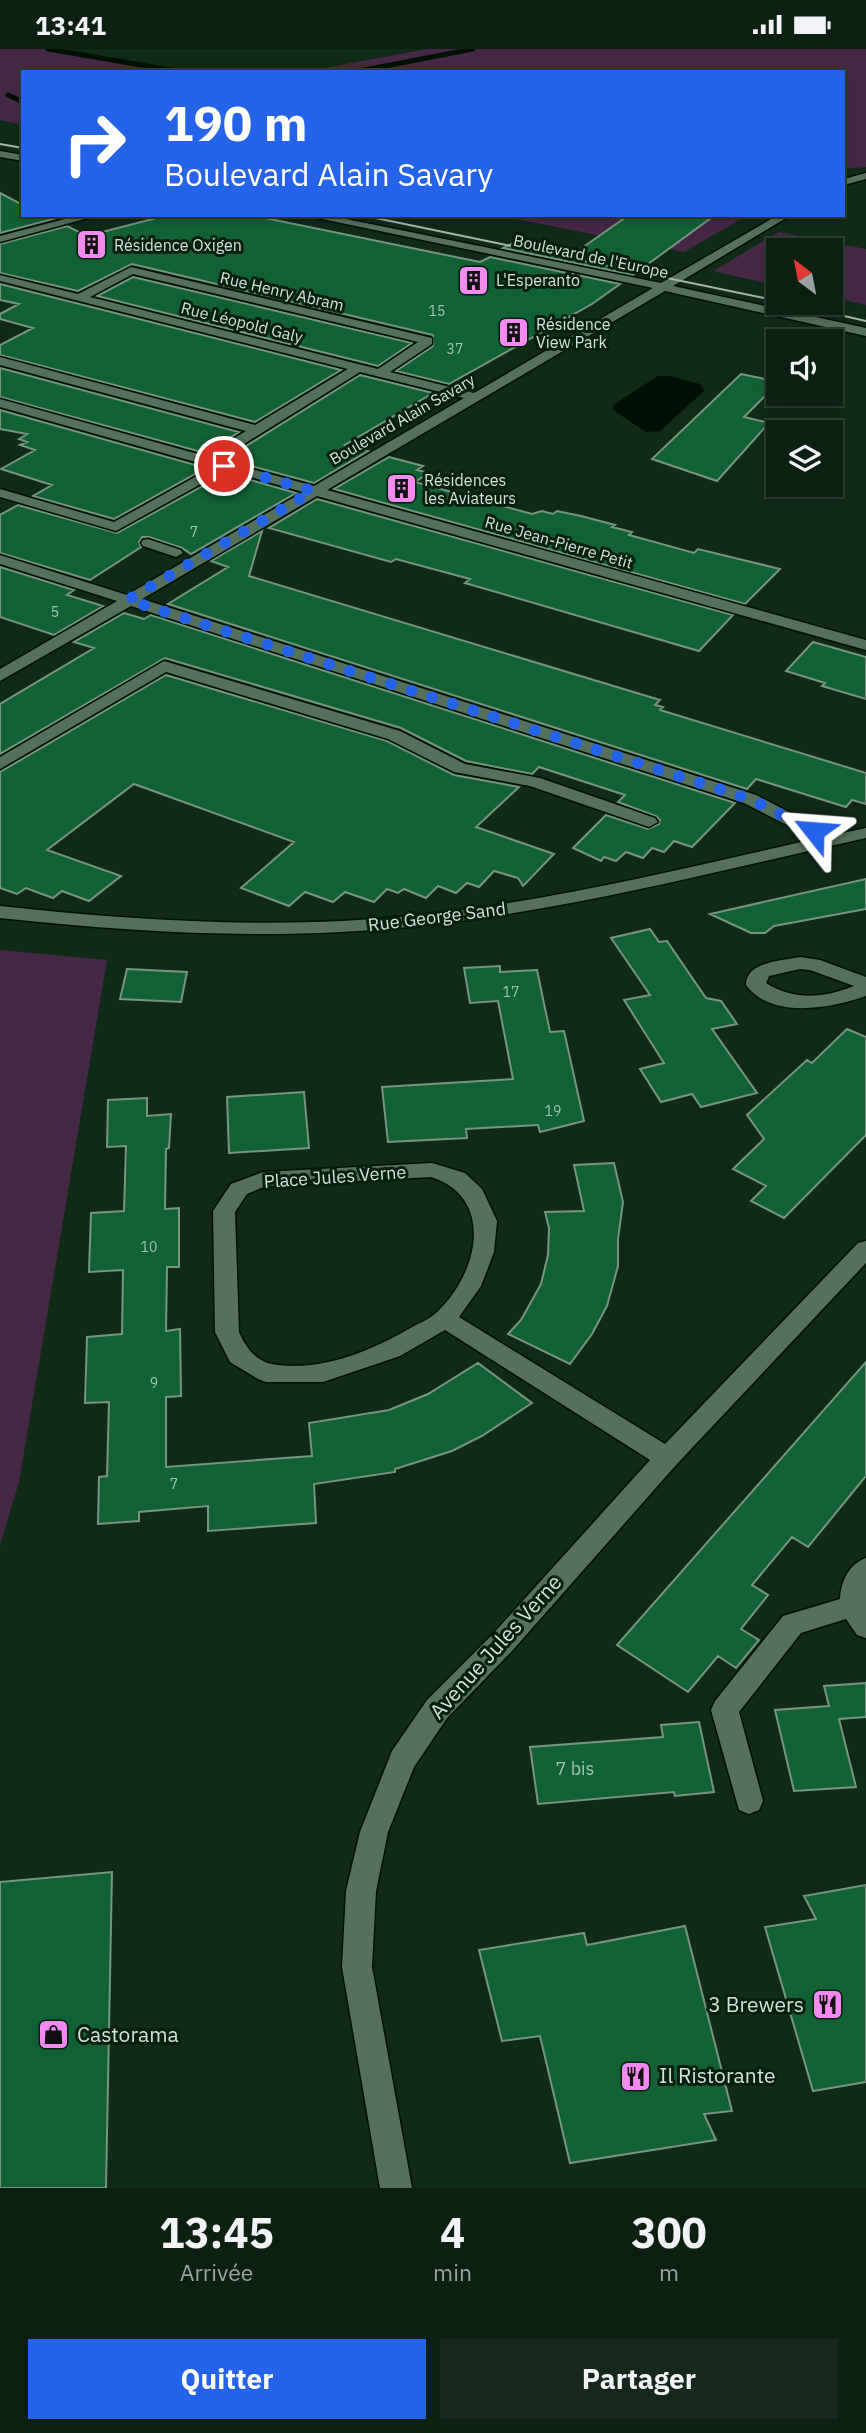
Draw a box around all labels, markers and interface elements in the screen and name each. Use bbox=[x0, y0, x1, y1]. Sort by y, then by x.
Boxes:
text: 13:41 bbox=[35, 8, 106, 42]
text: 190 m bbox=[164, 91, 308, 154]
icon: right bbox=[49, 98, 140, 189]
text: Boulevard Alain Savary bbox=[164, 153, 493, 195]
building icon: Résidence Oxigen bbox=[74, 228, 108, 262]
street label: Boulevard de l'Europe bbox=[512, 230, 671, 282]
place label: Résidence Oxigen bbox=[114, 235, 242, 255]
north arrow bbox=[766, 238, 844, 315]
map controls bbox=[766, 238, 843, 497]
building icon: L'Esperanto bbox=[456, 263, 490, 297]
street label: Rue Henry Abram bbox=[218, 267, 346, 315]
place label: L'Esperanto bbox=[496, 270, 580, 290]
street label: Rue Léopold Galy bbox=[179, 297, 305, 347]
house number: 15 bbox=[429, 302, 445, 320]
place label: Résidence View Park bbox=[536, 314, 611, 352]
building icon: Résidence View Park bbox=[496, 316, 530, 350]
button: sound bbox=[766, 329, 843, 406]
house number: 37 bbox=[447, 340, 463, 358]
street label: Boulevard Alain Savary bbox=[326, 369, 478, 469]
button: layers bbox=[766, 420, 843, 497]
pin bbox=[194, 436, 254, 496]
icon: arrive bbox=[205, 447, 243, 485]
place label: Résidences les Aviateurs bbox=[424, 470, 516, 508]
building icon: Résidences les Aviateurs bbox=[384, 472, 418, 506]
street label: Rue Jean-Pierre Petit bbox=[483, 511, 635, 573]
house number: 7 bbox=[190, 523, 198, 541]
house number: 5 bbox=[51, 603, 59, 621]
position arrow bbox=[777, 794, 851, 868]
street label: Rue George Sand bbox=[367, 897, 507, 936]
house number: 17 bbox=[503, 983, 519, 1001]
house number: 19 bbox=[545, 1102, 561, 1120]
street label: Place Jules Verne bbox=[263, 1160, 407, 1193]
house number: 10 bbox=[141, 1238, 157, 1256]
house number: 9 bbox=[150, 1374, 158, 1392]
house number: 7 bbox=[170, 1475, 178, 1493]
street label: Avenue Jules Verne bbox=[423, 1568, 568, 1724]
house number: 7 bis bbox=[556, 1757, 594, 1780]
restaurant icon: 3 Brewers bbox=[810, 1988, 844, 2022]
place label: 3 Brewers bbox=[708, 1990, 804, 2018]
shop icon: Castorama bbox=[37, 2018, 71, 2052]
place label: Castorama bbox=[77, 2020, 179, 2048]
restaurant icon: Il Ristorante bbox=[619, 2059, 653, 2093]
place label: Il Ristorante bbox=[659, 2061, 775, 2089]
text: 13:45 bbox=[159, 2205, 274, 2260]
text: 4 bbox=[440, 2205, 465, 2260]
text: 300 bbox=[631, 2205, 707, 2260]
text: Arrivée bbox=[180, 2257, 253, 2287]
text: min bbox=[433, 2257, 472, 2287]
text: m bbox=[659, 2257, 679, 2287]
button: Quitter bbox=[28, 2339, 426, 2419]
button: Partager bbox=[440, 2339, 838, 2419]

